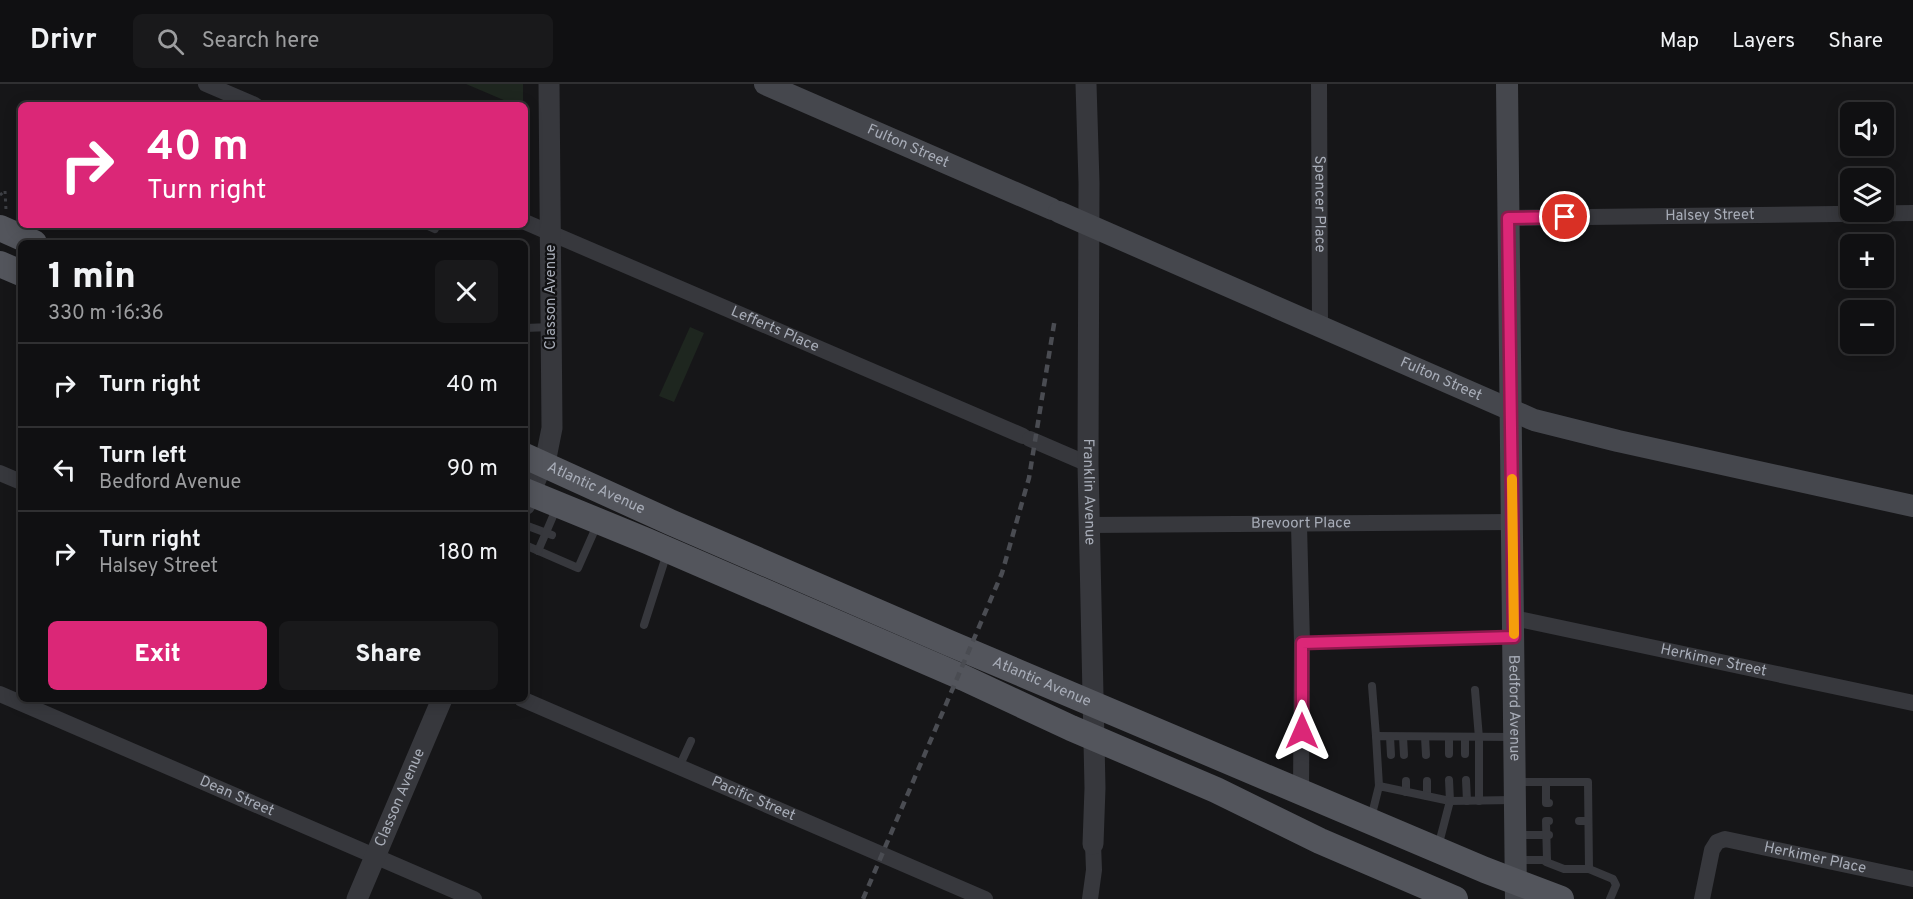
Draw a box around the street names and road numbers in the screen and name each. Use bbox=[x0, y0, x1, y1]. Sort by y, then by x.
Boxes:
street label: Fulton Street bbox=[864, 120, 952, 172]
street label: Spencer Place bbox=[1310, 155, 1329, 253]
street label: Halsey Street bbox=[1665, 205, 1755, 226]
street label: Classon Avenue bbox=[542, 244, 561, 350]
street label: Lefferts Place bbox=[728, 302, 822, 357]
street label: Fulton Street bbox=[1397, 353, 1485, 406]
street label: Franklin Avenue bbox=[1078, 439, 1099, 545]
street label: Atlantic Avenue bbox=[544, 458, 648, 519]
street label: Brevoort Place bbox=[1251, 514, 1351, 533]
street label: Herkimer Street bbox=[1659, 640, 1768, 681]
street label: Atlantic Avenue bbox=[989, 653, 1094, 712]
street label: Bedford Avenue bbox=[1504, 655, 1524, 761]
street label: Classon Avenue bbox=[371, 746, 429, 850]
street label: Dean Street bbox=[197, 772, 277, 821]
street label: Pacific Street bbox=[708, 772, 798, 825]
street label: Herkimer Place bbox=[1762, 838, 1868, 878]

